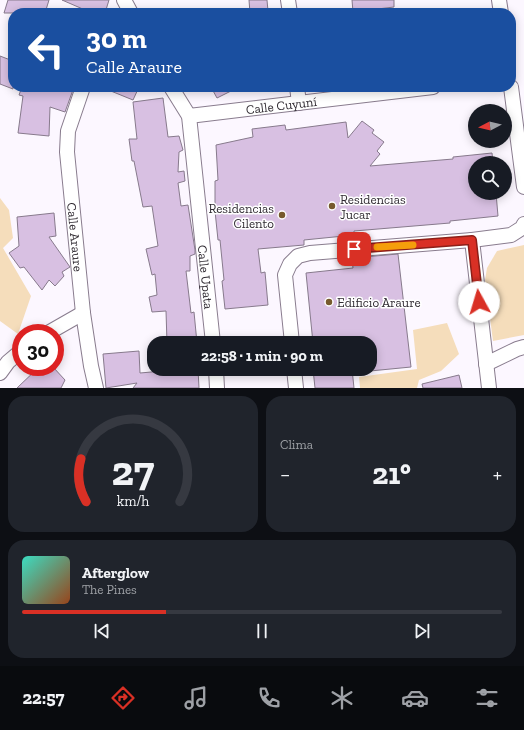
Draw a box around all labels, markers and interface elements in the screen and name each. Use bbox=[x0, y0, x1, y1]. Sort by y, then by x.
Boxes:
text: 30 m bbox=[86, 22, 147, 55]
icon: left bbox=[20, 24, 72, 76]
text: Calle Araure bbox=[86, 56, 182, 78]
street label: Calle Cuyuní bbox=[245, 93, 318, 117]
north arrow bbox=[468, 104, 512, 148]
map controls bbox=[468, 104, 512, 200]
button: search bbox=[468, 156, 512, 200]
place label: Residencias Jucar bbox=[340, 192, 406, 222]
place label: Residencias Cilento bbox=[208, 201, 274, 231]
marker: Residencias Jucar bbox=[327, 201, 337, 211]
street label: Calle Araure bbox=[65, 202, 86, 272]
marker: Residencias Cilento bbox=[277, 210, 287, 220]
pin bbox=[337, 232, 371, 266]
icon: arrive bbox=[343, 238, 365, 260]
street label: Calle Upata bbox=[195, 244, 217, 310]
position arrow bbox=[458, 281, 500, 323]
place label: Edificio Araure bbox=[337, 295, 421, 310]
marker: Edificio Araure bbox=[324, 297, 334, 307]
speed limit sign: 30 bbox=[12, 324, 64, 376]
text: 22:58 · 1 min · 90 m bbox=[201, 347, 323, 365]
text: Clima bbox=[280, 437, 313, 452]
text: 27 bbox=[112, 446, 155, 496]
text: 21° bbox=[372, 456, 411, 492]
text: − bbox=[280, 461, 290, 488]
text: + bbox=[493, 461, 502, 488]
text: km/h bbox=[117, 493, 149, 510]
text: Afterglow bbox=[82, 564, 149, 582]
text: The Pines bbox=[82, 582, 137, 597]
icon: previous bbox=[91, 620, 113, 642]
icon: pause bbox=[251, 620, 273, 642]
icon: next bbox=[411, 620, 433, 642]
icon: directions bbox=[109, 684, 137, 712]
icon: music bbox=[182, 684, 210, 712]
icon: phone bbox=[255, 684, 283, 712]
icon: climate bbox=[328, 684, 356, 712]
icon: car bbox=[401, 684, 429, 712]
icon: filters bbox=[473, 684, 501, 712]
text: 22:57 bbox=[22, 687, 65, 709]

